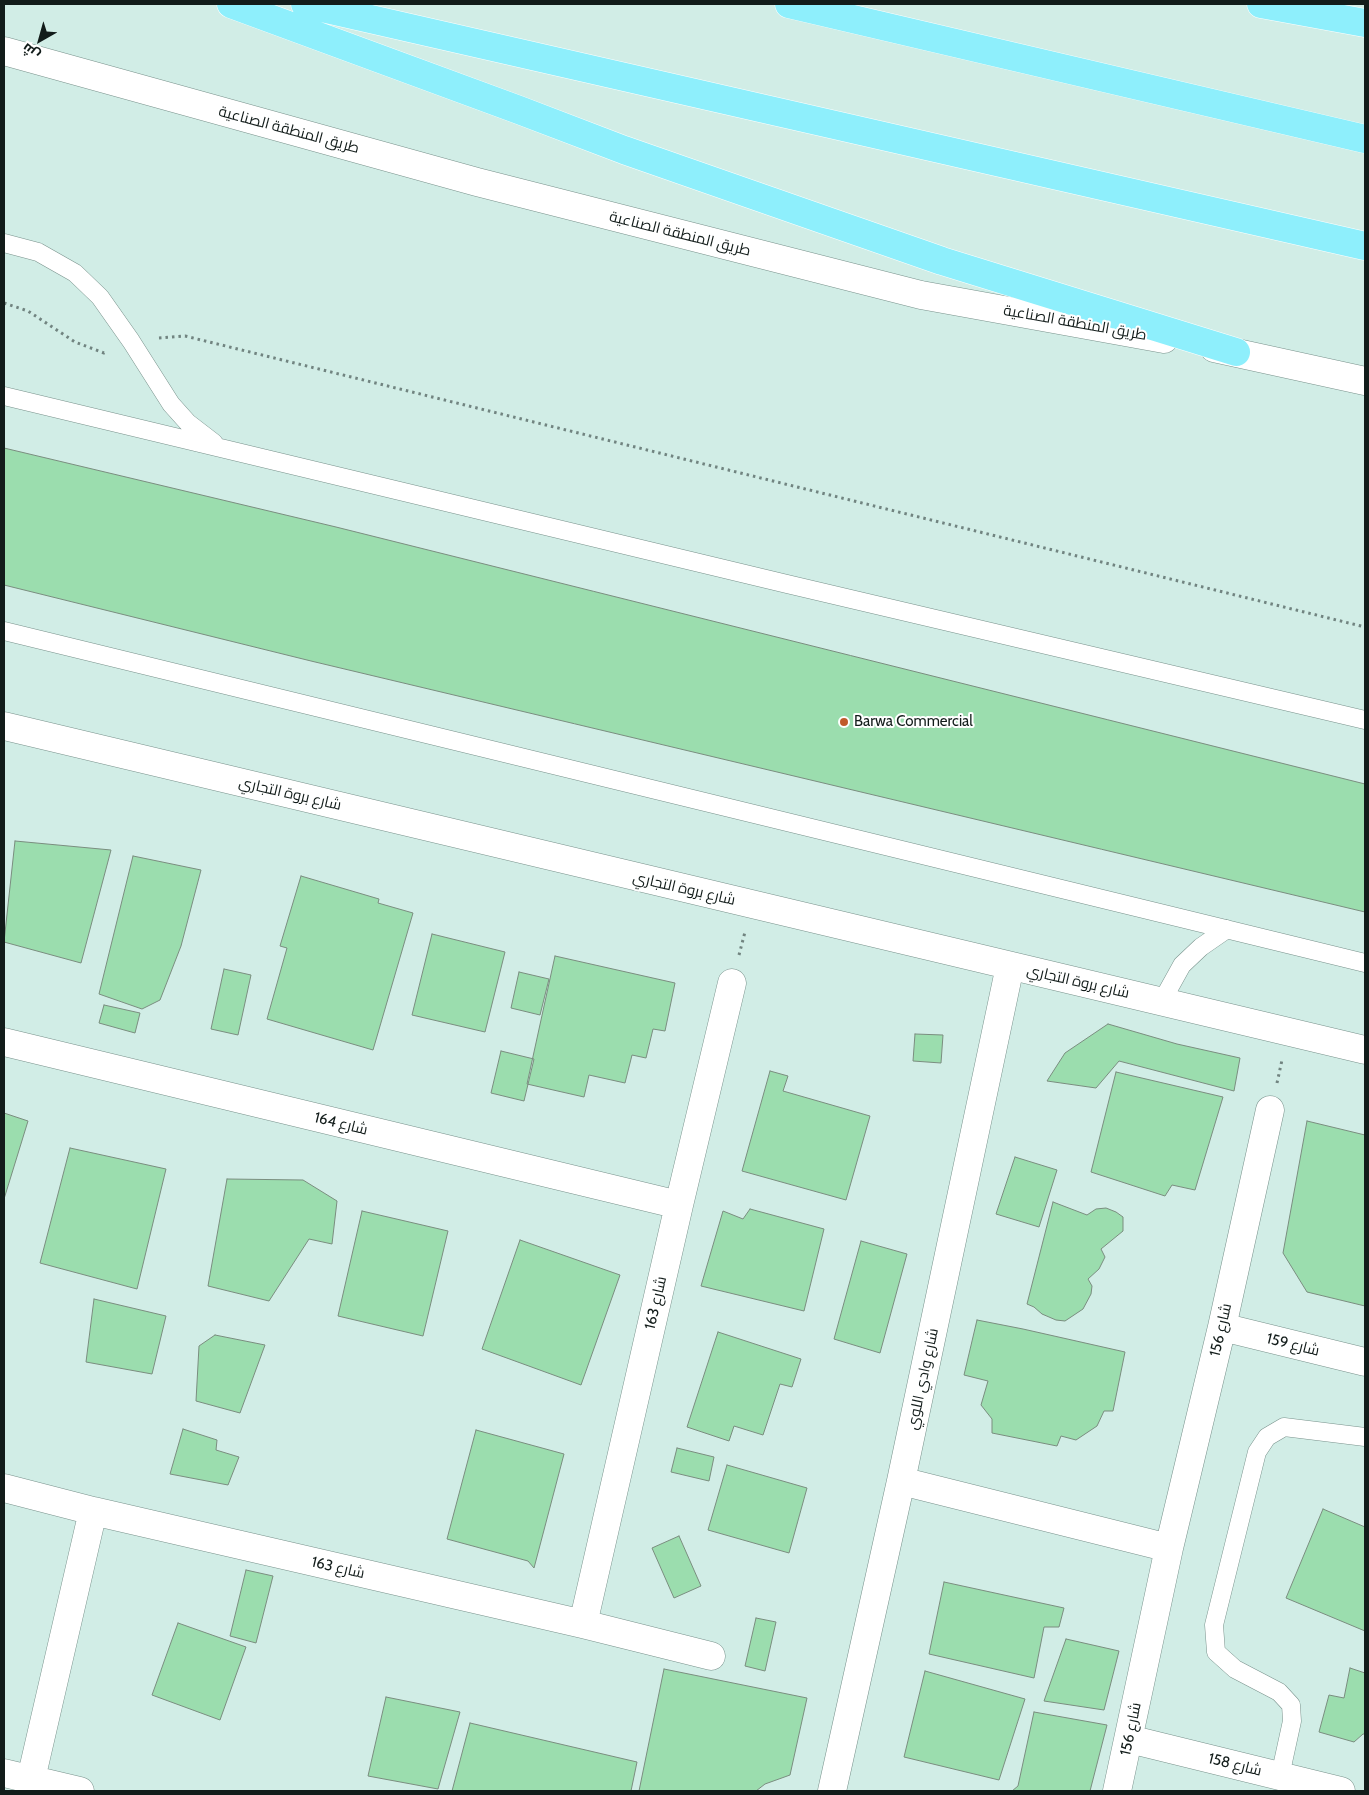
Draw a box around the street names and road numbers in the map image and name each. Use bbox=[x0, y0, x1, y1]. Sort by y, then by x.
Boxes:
street label: طريق المنطقة الصناعية bbox=[217, 103, 361, 157]
street label: طريق المنطقة الصناعية bbox=[607, 208, 753, 260]
street label: طريق المنطقة الصناعية bbox=[1002, 302, 1148, 344]
street label: شارع بروة التجاري bbox=[237, 773, 343, 815]
street label: شارع بروة التجاري bbox=[631, 868, 737, 910]
street label: شارع بروة التجاري bbox=[1025, 961, 1131, 1003]
street label: شارع 164 bbox=[312, 1109, 370, 1139]
street label: شارع 163 bbox=[641, 1275, 671, 1331]
street label: شارع 156 bbox=[1206, 1302, 1236, 1358]
street label: شارع وادي اللوي bbox=[903, 1326, 943, 1432]
street label: شارع 159 bbox=[1265, 1330, 1321, 1360]
street label: شارع 163 bbox=[310, 1553, 366, 1583]
street label: شارع 156 bbox=[1117, 1701, 1145, 1757]
street label: شارع 158 bbox=[1206, 1750, 1264, 1780]

